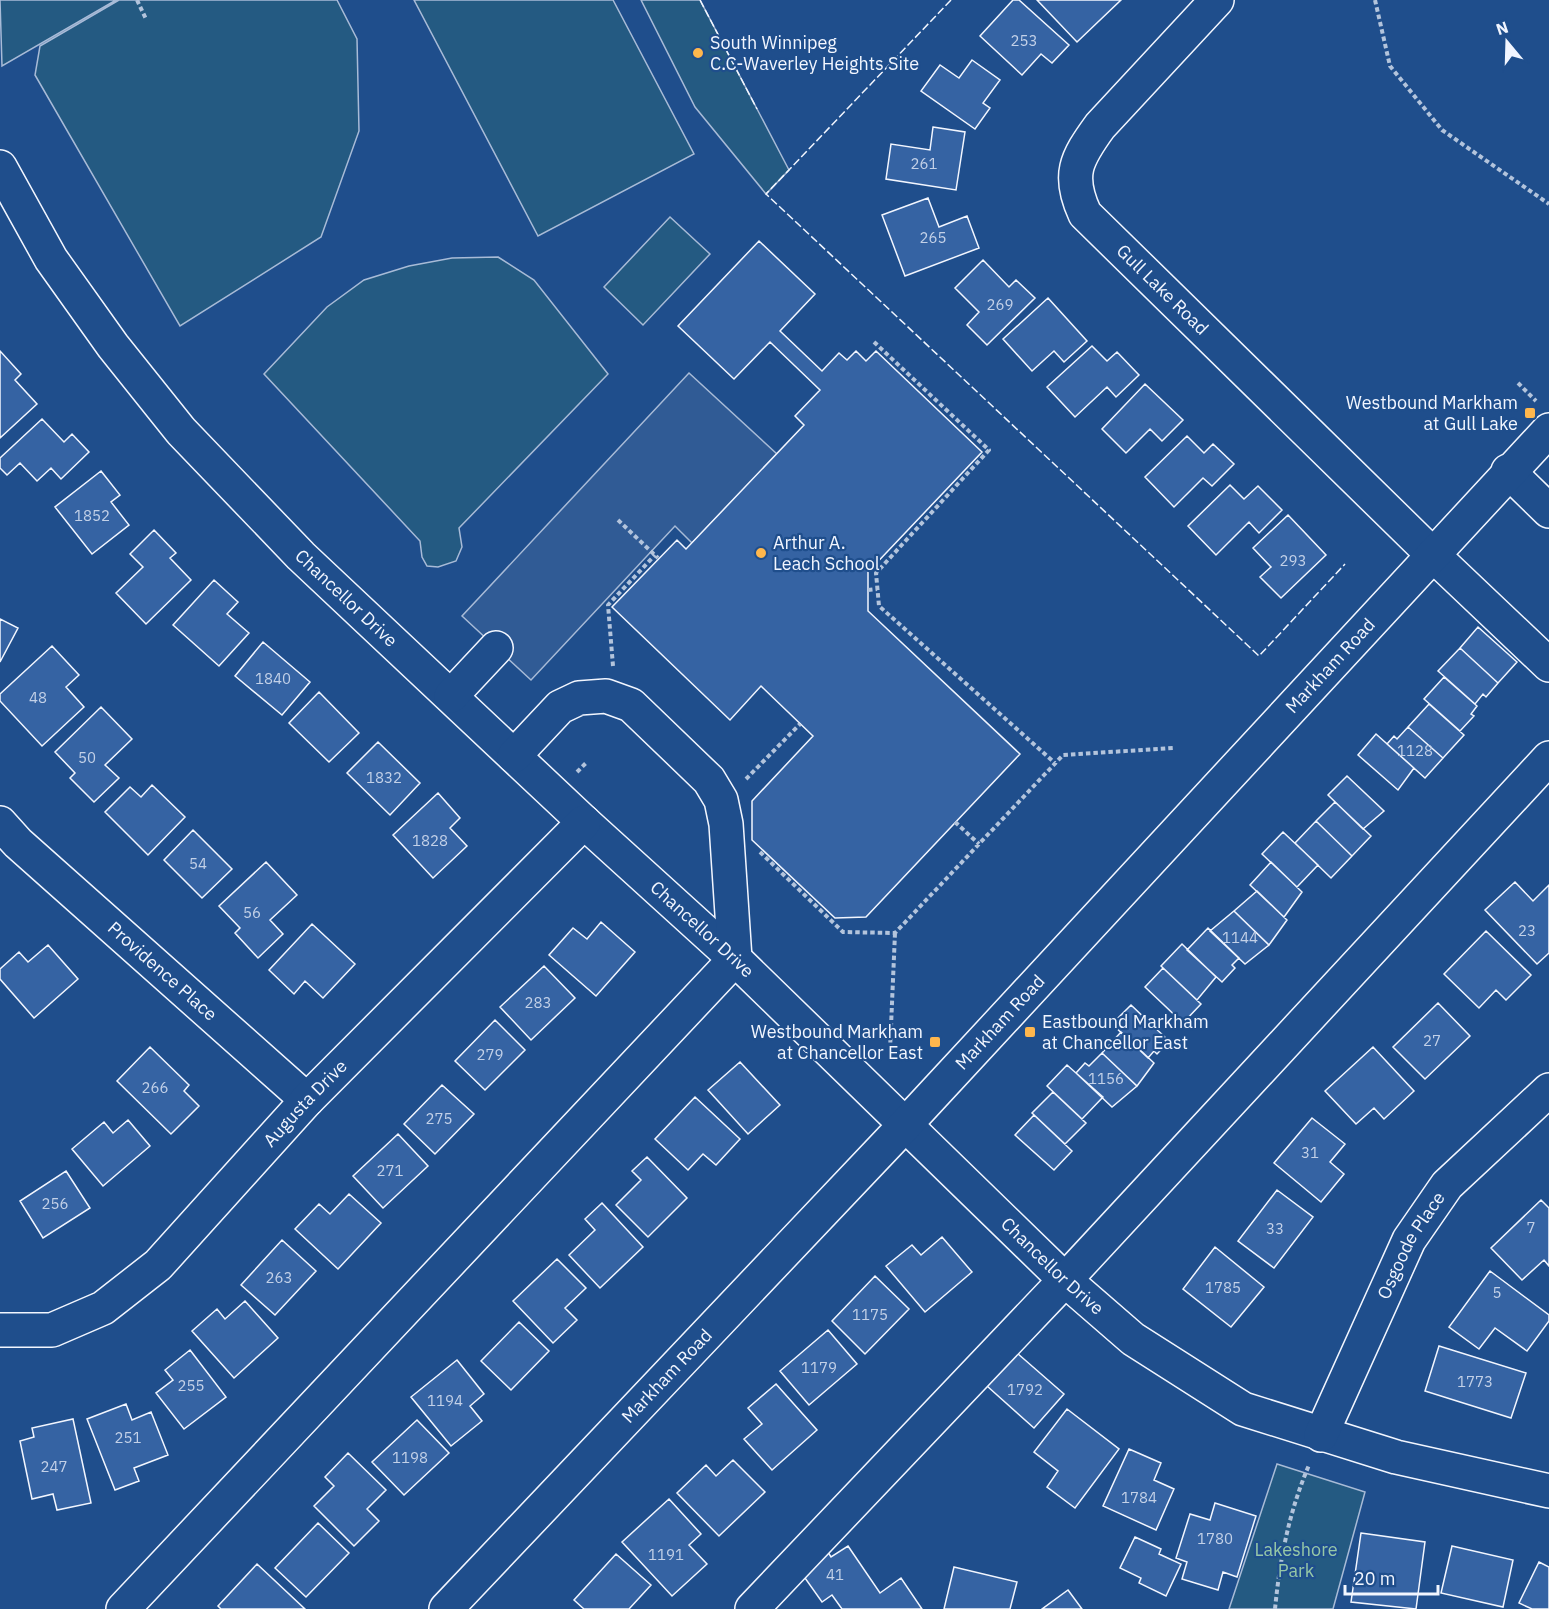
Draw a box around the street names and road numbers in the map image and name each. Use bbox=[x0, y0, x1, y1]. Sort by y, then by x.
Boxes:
street label: Gull Lake Road bbox=[1112, 239, 1214, 340]
street label: Chancellor Drive bbox=[290, 544, 403, 652]
street label: Markham Road bbox=[1280, 613, 1380, 718]
street label: Chancellor Drive bbox=[646, 876, 759, 982]
street label: Providence Place bbox=[103, 916, 222, 1026]
street label: Markham Road bbox=[950, 970, 1050, 1074]
street label: Augusta Drive bbox=[258, 1054, 352, 1152]
street label: Osgoode Place bbox=[1372, 1187, 1450, 1303]
street label: Chancellor Drive bbox=[996, 1212, 1109, 1320]
street label: Markham Road bbox=[616, 1324, 717, 1428]

